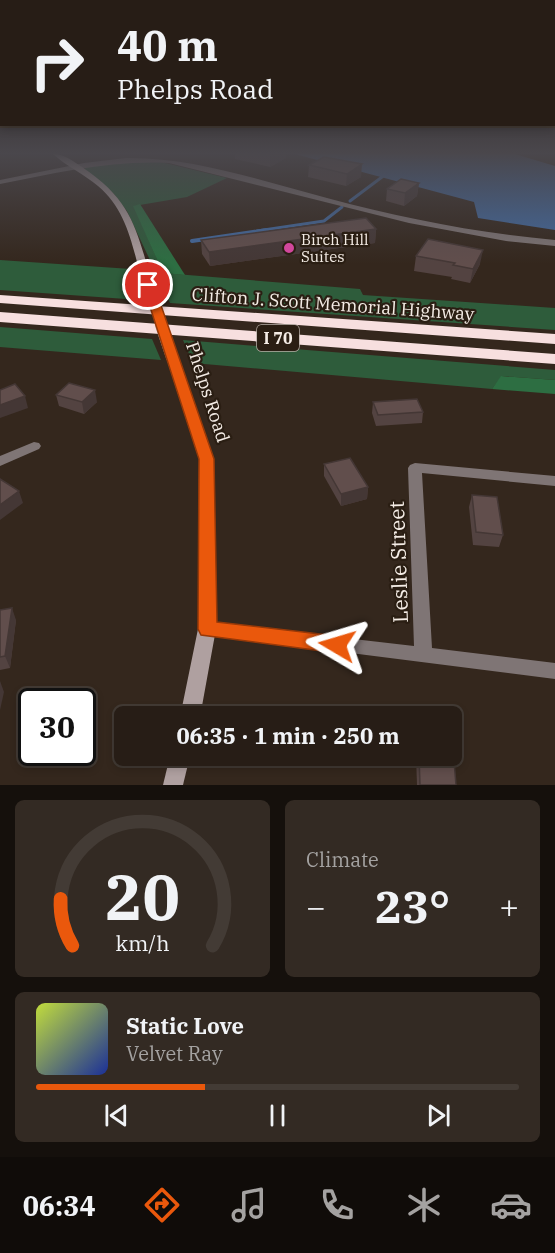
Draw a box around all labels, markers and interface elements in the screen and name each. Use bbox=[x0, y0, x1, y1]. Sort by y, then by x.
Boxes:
text: 40 m bbox=[117, 18, 218, 73]
icon: right bbox=[18, 24, 96, 102]
text: Phelps Road bbox=[117, 71, 274, 106]
place label: Birch Hill Suites bbox=[301, 230, 369, 266]
marker: Birch Hill Suites bbox=[282, 241, 296, 255]
pin bbox=[122, 259, 173, 310]
icon: arrive bbox=[131, 268, 164, 301]
street label: Clifton J. Scott Memorial Highway bbox=[191, 283, 476, 325]
road number: I 70 bbox=[257, 325, 299, 351]
street label: Phelps Road bbox=[181, 339, 235, 445]
street label: Leslie Street bbox=[382, 501, 414, 623]
position arrow bbox=[305, 613, 369, 677]
speed limit sign: 30 bbox=[18, 688, 96, 766]
text: 06:35 · 1 min · 250 m bbox=[176, 721, 400, 750]
text: Climate bbox=[306, 846, 379, 873]
text: 20 bbox=[105, 856, 180, 937]
text: 23° bbox=[375, 877, 450, 935]
text: − bbox=[306, 885, 326, 928]
text: + bbox=[499, 885, 519, 928]
text: km/h bbox=[115, 929, 170, 957]
text: Static Love bbox=[126, 1011, 244, 1040]
text: Velvet Ray bbox=[126, 1040, 223, 1067]
icon: previous bbox=[100, 1099, 133, 1132]
icon: pause bbox=[261, 1099, 294, 1132]
icon: next bbox=[422, 1099, 455, 1132]
icon: directions bbox=[141, 1184, 183, 1226]
icon: music bbox=[228, 1184, 270, 1226]
icon: phone bbox=[316, 1184, 358, 1226]
icon: climate bbox=[403, 1184, 445, 1226]
icon: car bbox=[490, 1184, 532, 1226]
text: 06:34 bbox=[23, 1188, 96, 1223]

